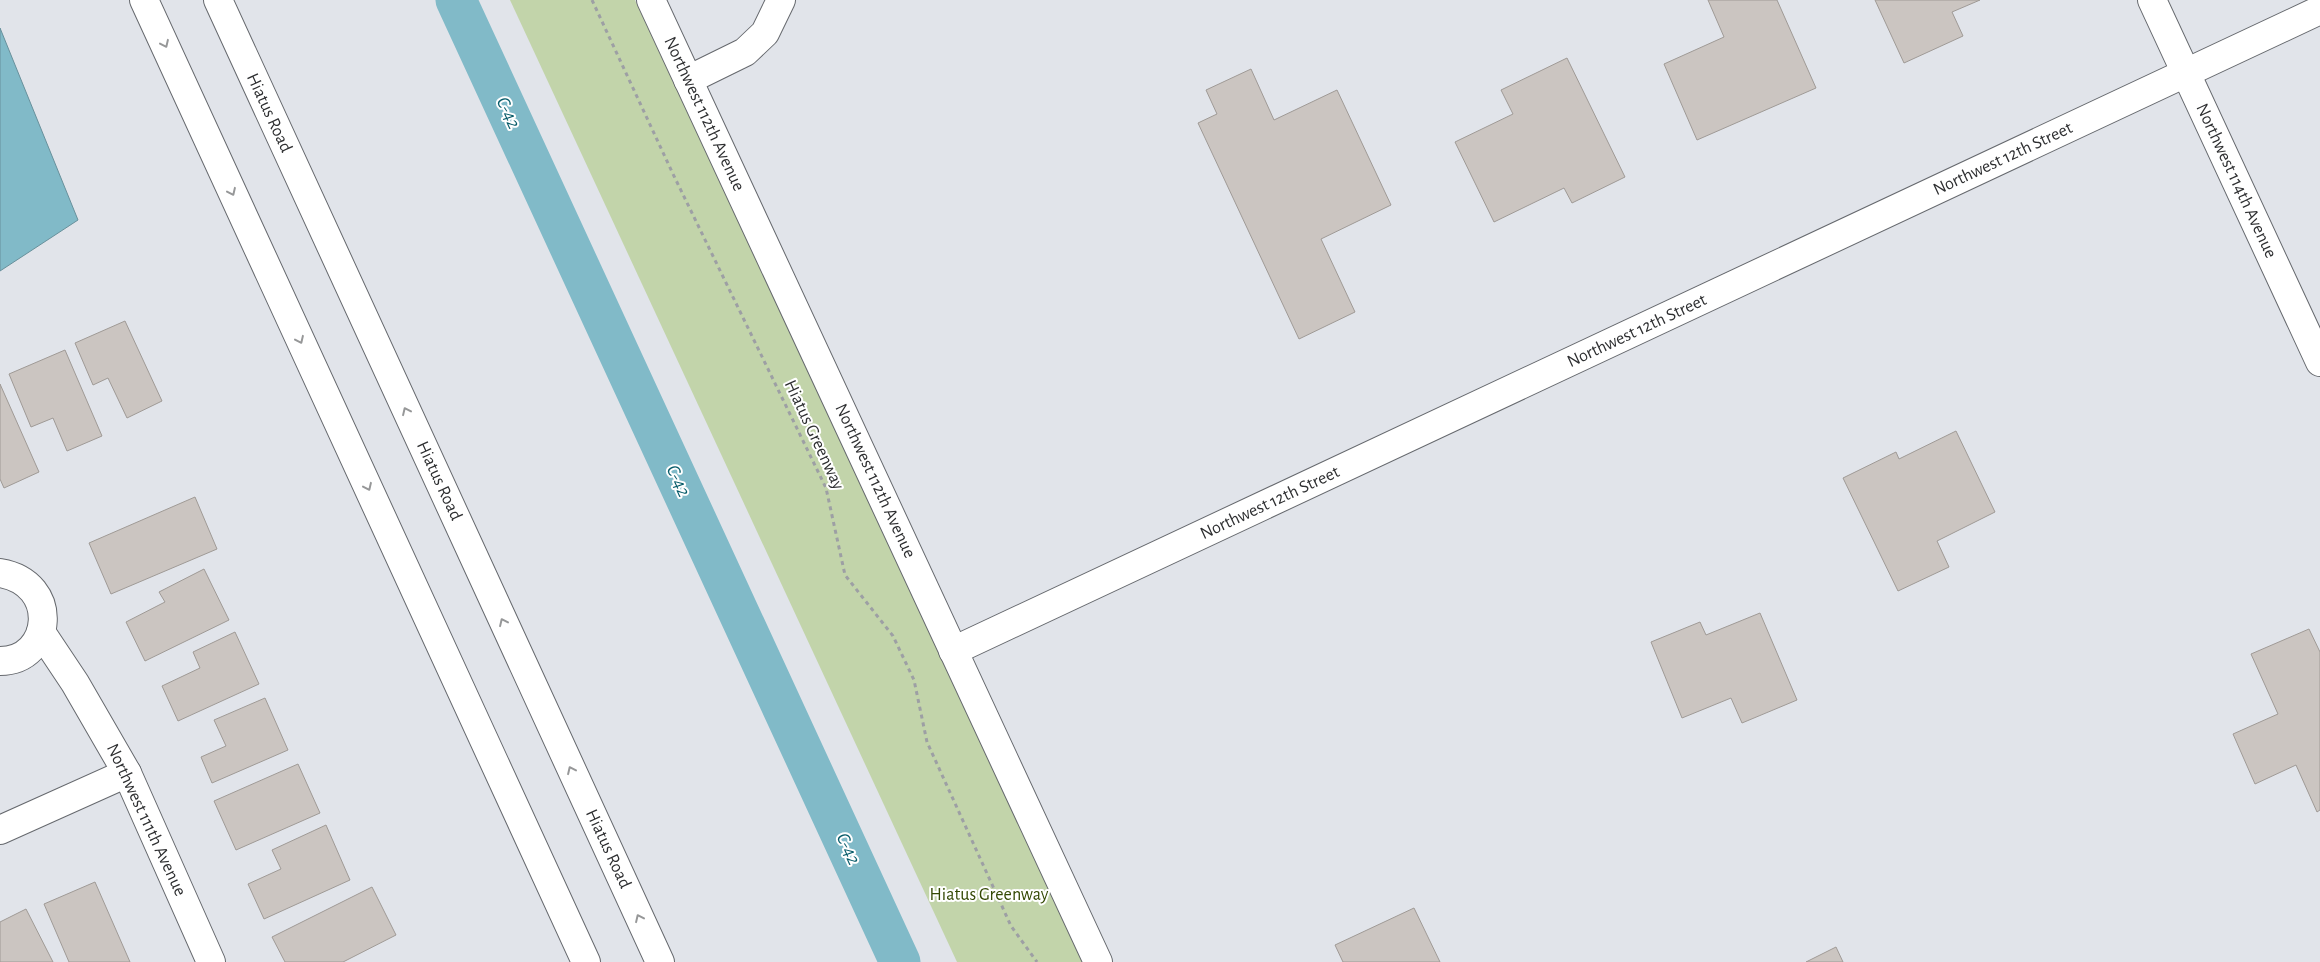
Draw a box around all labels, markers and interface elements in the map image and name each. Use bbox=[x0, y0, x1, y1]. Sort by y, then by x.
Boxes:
street label: Northwest 112th Avenue bbox=[660, 34, 748, 194]
one-way arrow bbox=[158, 39, 169, 48]
street label: Hiatus Road bbox=[243, 71, 295, 155]
water label: C-42 bbox=[493, 94, 523, 132]
street label: Northwest 114th Avenue bbox=[2192, 101, 2280, 261]
street label: Northwest 12th Street bbox=[1931, 119, 2076, 199]
one-way arrow bbox=[226, 187, 237, 196]
street label: Northwest 12th Street bbox=[1565, 291, 1710, 371]
one-way arrow bbox=[294, 335, 305, 344]
street label: Hiatus Greenway bbox=[781, 377, 847, 493]
street label: Northwest 112th Avenue bbox=[831, 401, 919, 561]
one-way arrow bbox=[402, 407, 413, 416]
street label: Hiatus Road bbox=[413, 439, 465, 523]
water label: C-42 bbox=[663, 462, 693, 500]
street label: Northwest 12th Street bbox=[1198, 463, 1343, 543]
one-way arrow bbox=[362, 482, 372, 491]
one-way arrow bbox=[499, 618, 510, 627]
street label: Northwest 111th Avenue bbox=[103, 741, 189, 899]
one-way arrow bbox=[567, 766, 578, 775]
street label: Hiatus Road bbox=[582, 807, 634, 891]
water label: C-42 bbox=[833, 830, 863, 868]
park label: Hiatus Greenway bbox=[930, 886, 1049, 904]
one-way arrow bbox=[635, 914, 646, 923]

